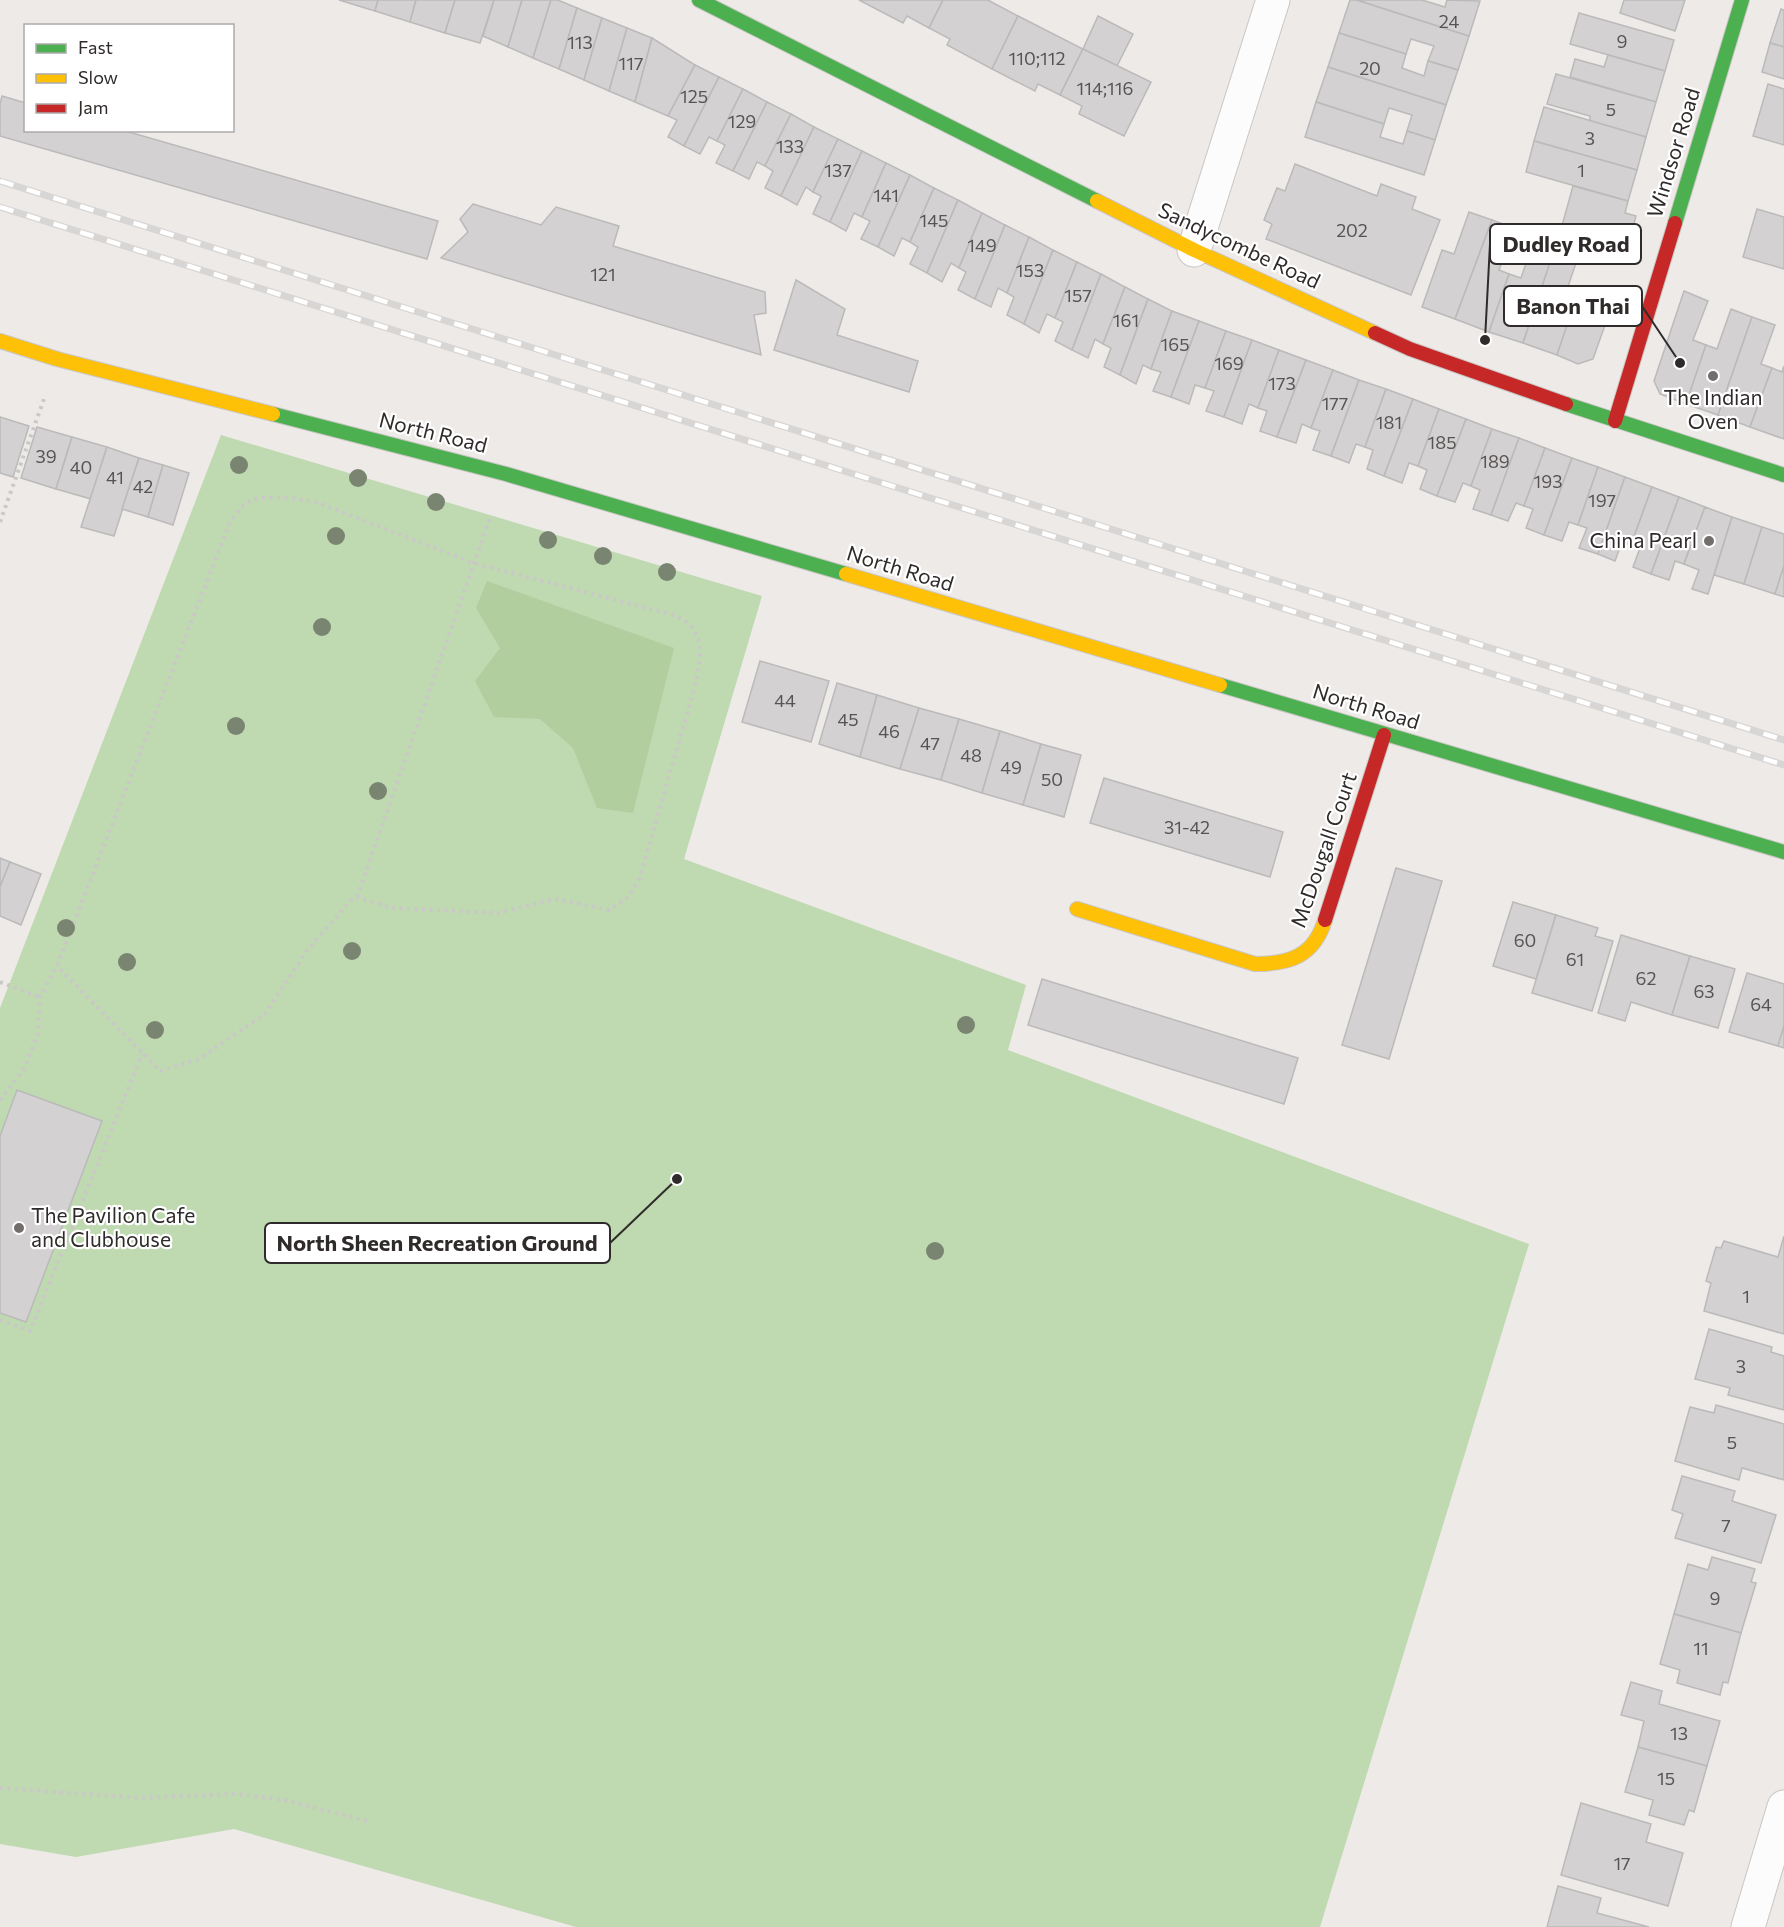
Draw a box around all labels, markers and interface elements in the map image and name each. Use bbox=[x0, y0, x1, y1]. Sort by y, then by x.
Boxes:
house number: 24 bbox=[1439, 10, 1459, 32]
legend bbox=[24, 24, 234, 132]
house number: 9 bbox=[1617, 30, 1627, 52]
house number: 113 bbox=[567, 31, 593, 53]
text: Fast bbox=[78, 36, 113, 58]
house number: 110;112 bbox=[1009, 47, 1065, 69]
house number: 117 bbox=[619, 52, 643, 74]
house number: 20 bbox=[1359, 57, 1381, 79]
text: Slow bbox=[78, 66, 118, 88]
house number: 114;116 bbox=[1077, 77, 1133, 99]
house number: 125 bbox=[680, 85, 708, 107]
street label: Windsor Road bbox=[1641, 85, 1704, 221]
text: Jam bbox=[78, 96, 108, 118]
house number: 5 bbox=[1606, 98, 1616, 120]
house number: 129 bbox=[728, 110, 756, 132]
house number: 3 bbox=[1585, 127, 1595, 149]
house number: 133 bbox=[776, 135, 804, 157]
house number: 137 bbox=[824, 159, 852, 181]
house number: 1 bbox=[1577, 159, 1585, 181]
house number: 141 bbox=[873, 184, 899, 206]
street label: Sandycombe Road bbox=[1155, 196, 1325, 293]
house number: 145 bbox=[920, 209, 948, 231]
house number: 202 bbox=[1336, 219, 1368, 241]
callout: Dudley Road bbox=[1490, 224, 1641, 264]
text: Dudley Road bbox=[1502, 230, 1630, 257]
house number: 149 bbox=[967, 234, 997, 256]
house number: 153 bbox=[1016, 259, 1044, 281]
house number: 121 bbox=[590, 263, 616, 285]
house number: 157 bbox=[1064, 284, 1092, 306]
callout: Banon Thai bbox=[1504, 286, 1642, 326]
text: Banon Thai bbox=[1516, 292, 1630, 319]
house number: 161 bbox=[1113, 309, 1139, 331]
house number: 165 bbox=[1161, 333, 1189, 355]
house number: 169 bbox=[1214, 352, 1244, 374]
marker: The Indian Oven bbox=[1706, 369, 1720, 383]
house number: 173 bbox=[1268, 372, 1296, 394]
place label: The Indian Oven bbox=[1663, 384, 1763, 433]
house number: 177 bbox=[1322, 392, 1348, 414]
street label: North Road bbox=[377, 406, 490, 457]
house number: 181 bbox=[1376, 411, 1402, 433]
house number: 185 bbox=[1428, 431, 1456, 453]
house number: 39 bbox=[35, 445, 57, 467]
house number: 189 bbox=[1480, 450, 1510, 472]
house number: 40 bbox=[70, 456, 92, 478]
house number: 41 bbox=[106, 466, 124, 488]
house number: 193 bbox=[1534, 470, 1562, 492]
house number: 42 bbox=[133, 475, 153, 497]
house number: 197 bbox=[1588, 489, 1616, 511]
place label: China Pearl bbox=[1590, 527, 1697, 552]
marker: China Pearl bbox=[1702, 534, 1716, 548]
street label: North Road bbox=[844, 539, 957, 596]
street label: North Road bbox=[1310, 677, 1423, 734]
house number: 44 bbox=[774, 689, 796, 711]
house number: 45 bbox=[837, 708, 859, 730]
house number: 46 bbox=[878, 720, 900, 742]
house number: 47 bbox=[920, 732, 940, 754]
house number: 48 bbox=[960, 744, 982, 766]
house number: 49 bbox=[1000, 756, 1022, 778]
house number: 50 bbox=[1041, 768, 1063, 790]
street label: McDougall Court bbox=[1284, 769, 1361, 931]
house number: 31-42 bbox=[1164, 816, 1210, 838]
house number: 60 bbox=[1514, 929, 1536, 951]
house number: 61 bbox=[1566, 948, 1584, 970]
house number: 62 bbox=[1636, 967, 1656, 989]
house number: 63 bbox=[1693, 980, 1715, 1002]
house number: 64 bbox=[1750, 993, 1772, 1015]
place label: The Pavilion Cafe and Clubhouse bbox=[31, 1202, 195, 1251]
marker: The Pavilion Cafe and Clubhouse bbox=[12, 1221, 26, 1235]
callout: North Sheen Recreation Ground bbox=[265, 1223, 610, 1263]
text: North Sheen Recreation Ground bbox=[276, 1229, 598, 1256]
house number: 1 bbox=[1742, 1285, 1750, 1307]
house number: 3 bbox=[1736, 1355, 1746, 1377]
house number: 5 bbox=[1727, 1431, 1737, 1453]
house number: 7 bbox=[1721, 1514, 1731, 1536]
house number: 9 bbox=[1710, 1587, 1720, 1609]
house number: 11 bbox=[1693, 1637, 1709, 1659]
house number: 13 bbox=[1670, 1722, 1688, 1744]
house number: 15 bbox=[1657, 1767, 1675, 1789]
house number: 17 bbox=[1613, 1852, 1631, 1874]

